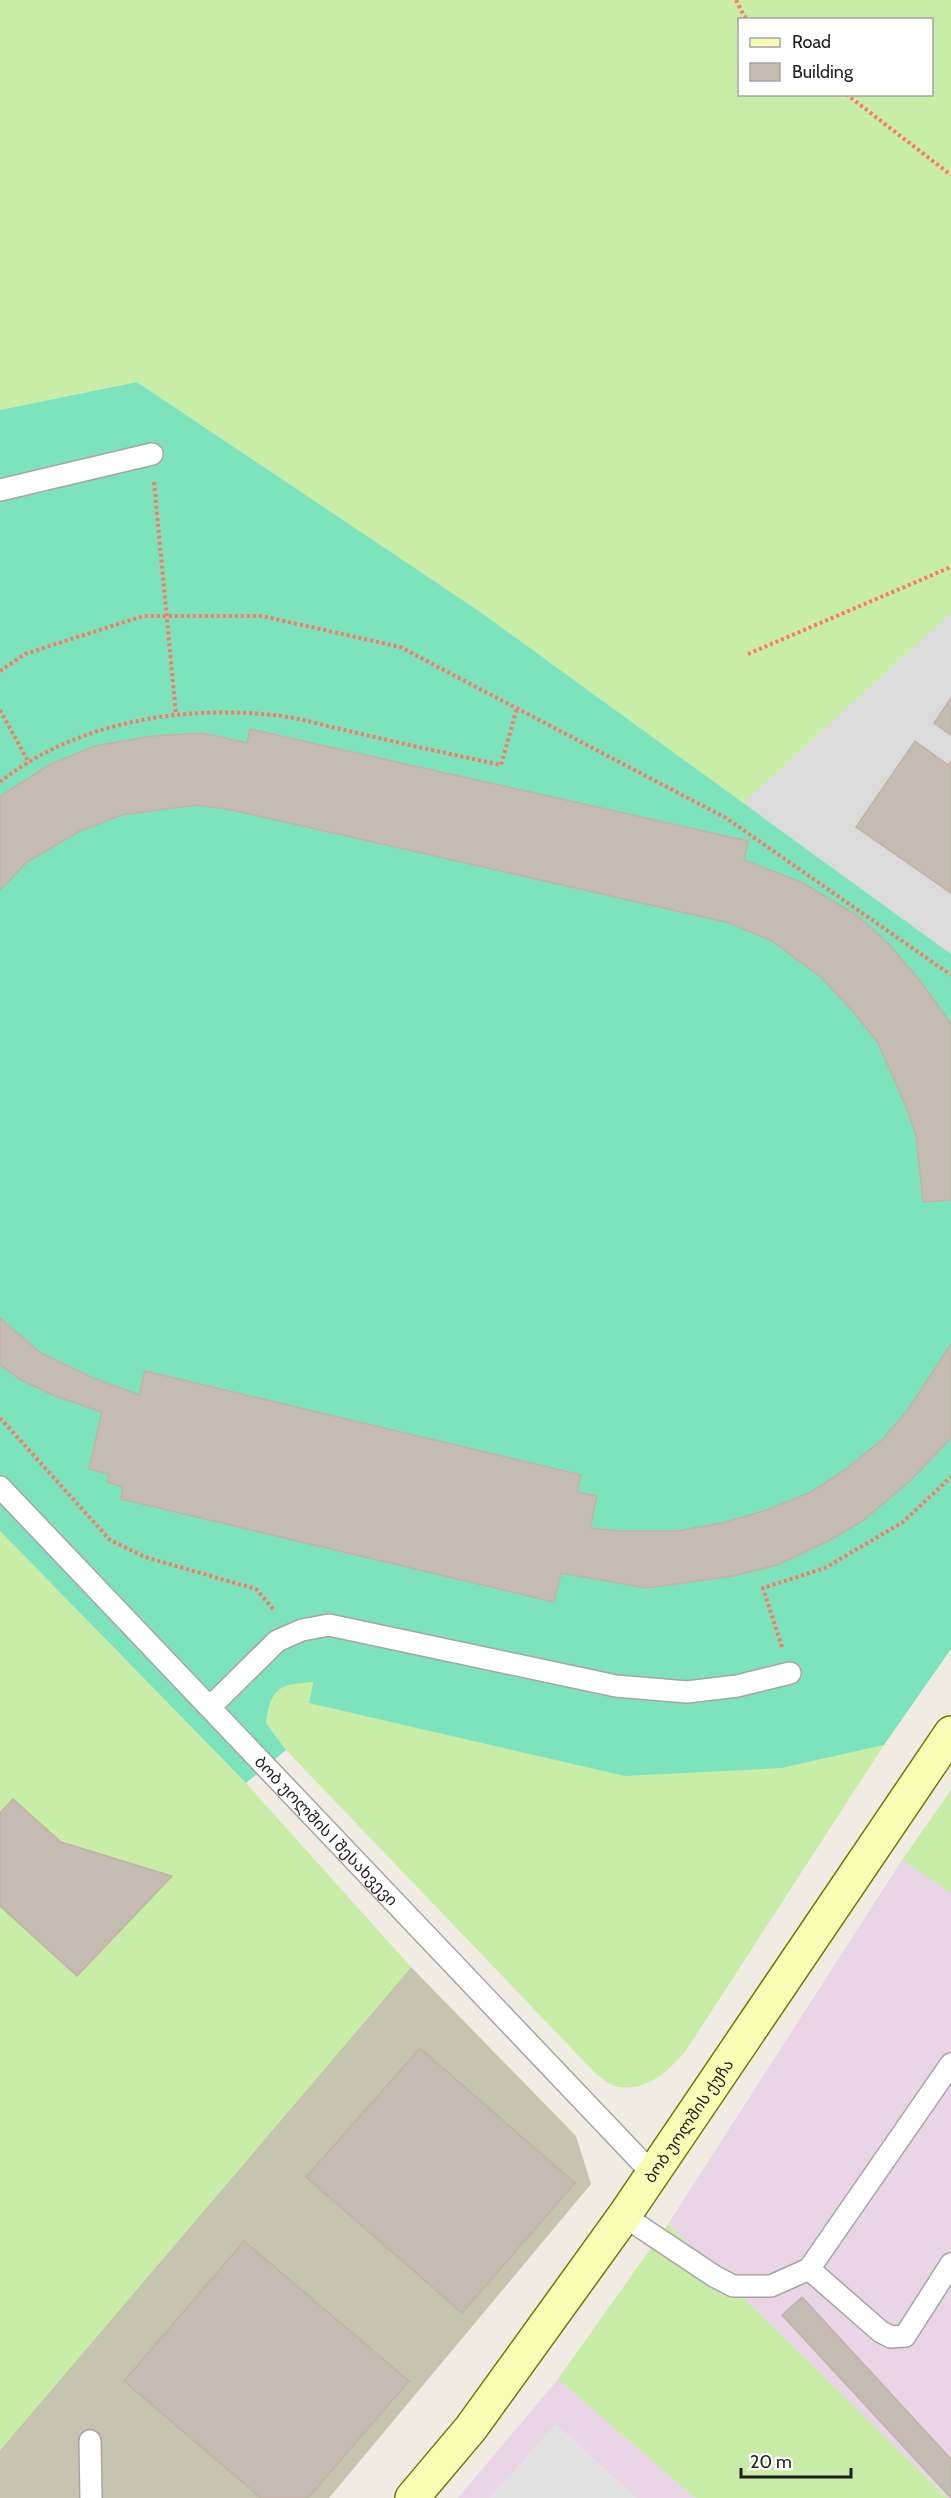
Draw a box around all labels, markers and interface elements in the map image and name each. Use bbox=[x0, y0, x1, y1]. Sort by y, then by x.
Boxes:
legend bbox=[738, 18, 933, 96]
text: Road bbox=[792, 31, 831, 53]
text: Building bbox=[792, 61, 854, 83]
street label: ბობ უოლშის I შესახვევი bbox=[251, 1752, 402, 1910]
street label: ბობ უოლშის ქუჩა bbox=[640, 2055, 738, 2187]
scale bar bbox=[741, 2441, 850, 2479]
text: 20 m bbox=[750, 2451, 792, 2473]

